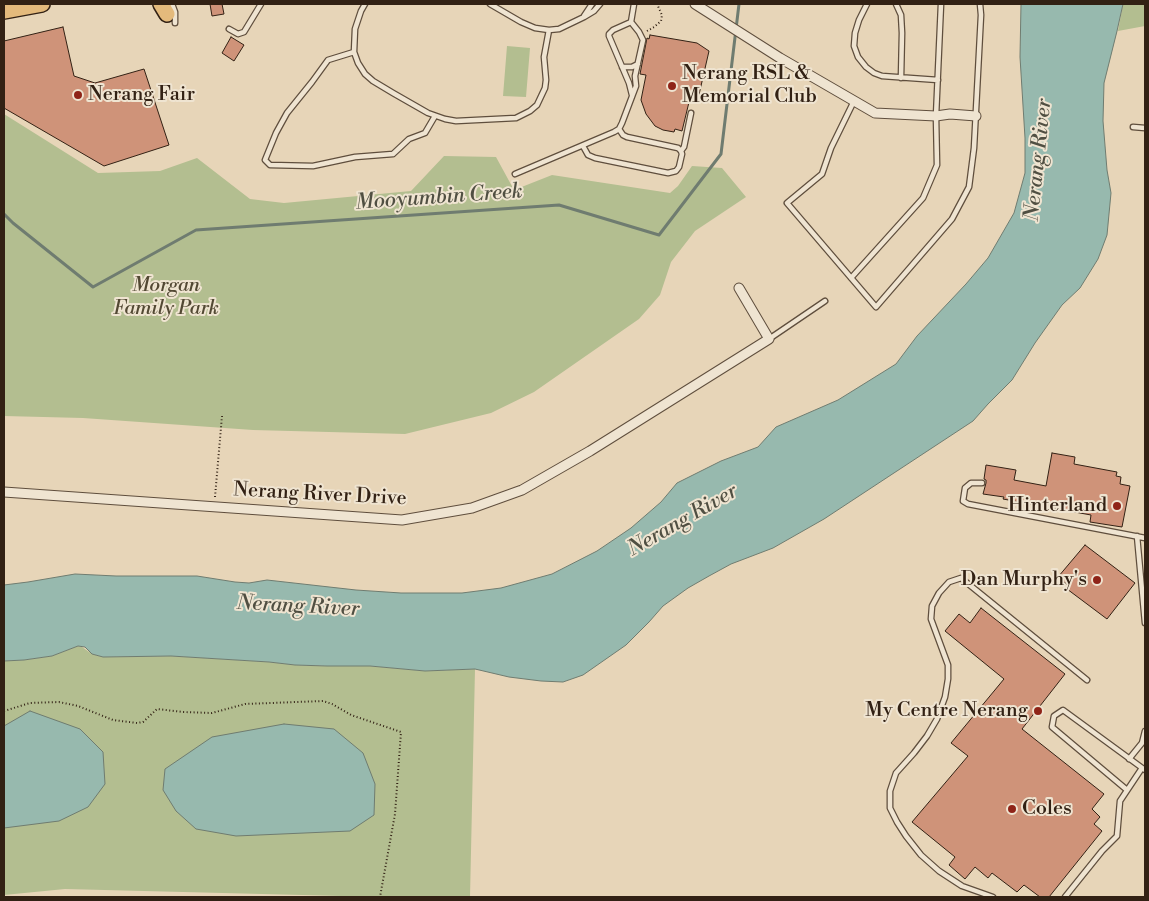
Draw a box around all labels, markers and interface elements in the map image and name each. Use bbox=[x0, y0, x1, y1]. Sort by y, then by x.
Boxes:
place label: Nerang RSL & Memorial Club bbox=[682, 62, 817, 109]
marker: Nerang RSL & Memorial Club bbox=[666, 80, 678, 92]
place label: Nerang Fair bbox=[88, 83, 195, 107]
marker: Nerang Fair bbox=[72, 89, 84, 101]
water label: Nerang River bbox=[1020, 98, 1058, 222]
water label: Mooyumbin Creek bbox=[355, 180, 523, 216]
park label: Morgan Family Park bbox=[113, 274, 219, 321]
street label: Nerang River Drive bbox=[233, 478, 407, 512]
water label: Nerang River bbox=[623, 479, 743, 563]
place label: Hinterland bbox=[1008, 494, 1107, 518]
marker: Hinterland bbox=[1111, 500, 1123, 512]
place label: Dan Murphy's bbox=[961, 568, 1087, 592]
marker: Dan Murphy's bbox=[1091, 574, 1103, 586]
water label: Nerang River bbox=[236, 591, 360, 623]
place label: My Centre Nerang bbox=[865, 699, 1028, 723]
marker: My Centre Nerang bbox=[1032, 705, 1044, 717]
place label: Coles bbox=[1022, 797, 1072, 821]
marker: Coles bbox=[1006, 803, 1018, 815]

